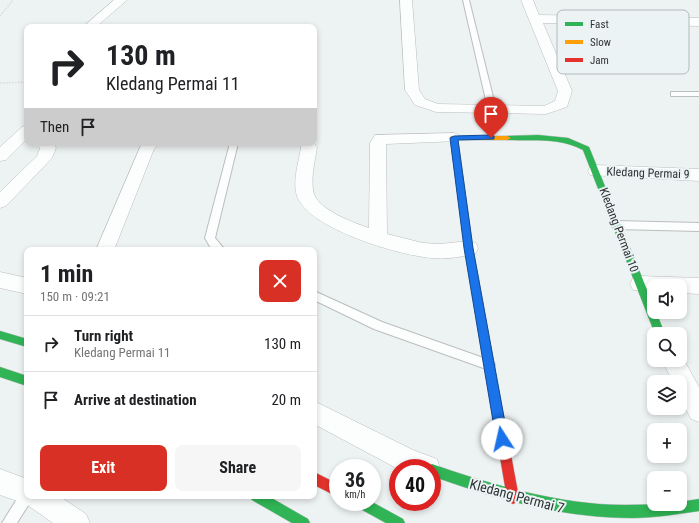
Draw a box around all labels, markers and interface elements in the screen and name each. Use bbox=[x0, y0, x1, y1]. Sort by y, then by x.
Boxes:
legend bbox=[557, 10, 689, 74]
text: Fast bbox=[590, 18, 609, 31]
text: Slow bbox=[590, 36, 611, 49]
text: 130 m bbox=[106, 39, 176, 72]
icon: right bbox=[40, 40, 92, 92]
text: Jam bbox=[590, 54, 609, 67]
text: Kledang Permai 11 bbox=[106, 73, 240, 94]
pin bbox=[474, 97, 508, 138]
icon: arrive bbox=[480, 103, 502, 125]
icon: arrive bbox=[77, 116, 99, 138]
text: Then bbox=[40, 118, 69, 136]
street label: Kledang Permai 9 bbox=[606, 165, 690, 181]
street label: Kledang Permai 10 bbox=[596, 186, 642, 274]
text: 1 min bbox=[40, 260, 93, 288]
button: close bbox=[259, 260, 301, 302]
map controls bbox=[647, 279, 687, 511]
button: sound bbox=[647, 279, 687, 319]
text: 150 m · 09:21 bbox=[40, 289, 110, 304]
text: Turn right bbox=[74, 327, 133, 345]
button: search bbox=[647, 327, 687, 367]
icon: right bbox=[40, 333, 62, 355]
text: 130 m bbox=[264, 335, 301, 353]
text: Kledang Permai 11 bbox=[74, 345, 171, 360]
button: layers bbox=[647, 375, 687, 415]
icon: arrive bbox=[40, 389, 62, 411]
text: Arrive at destination bbox=[74, 391, 197, 409]
text: 20 m bbox=[271, 391, 301, 409]
position arrow bbox=[481, 418, 523, 460]
button: + bbox=[647, 423, 687, 463]
button: Exit bbox=[40, 445, 167, 491]
button: Share bbox=[175, 445, 301, 491]
speed limit sign: 40 bbox=[389, 459, 441, 511]
text: 36 bbox=[345, 468, 365, 492]
button: − bbox=[647, 471, 687, 511]
street label: Kledang Permai 7 bbox=[468, 476, 566, 516]
text: km/h bbox=[345, 489, 365, 500]

